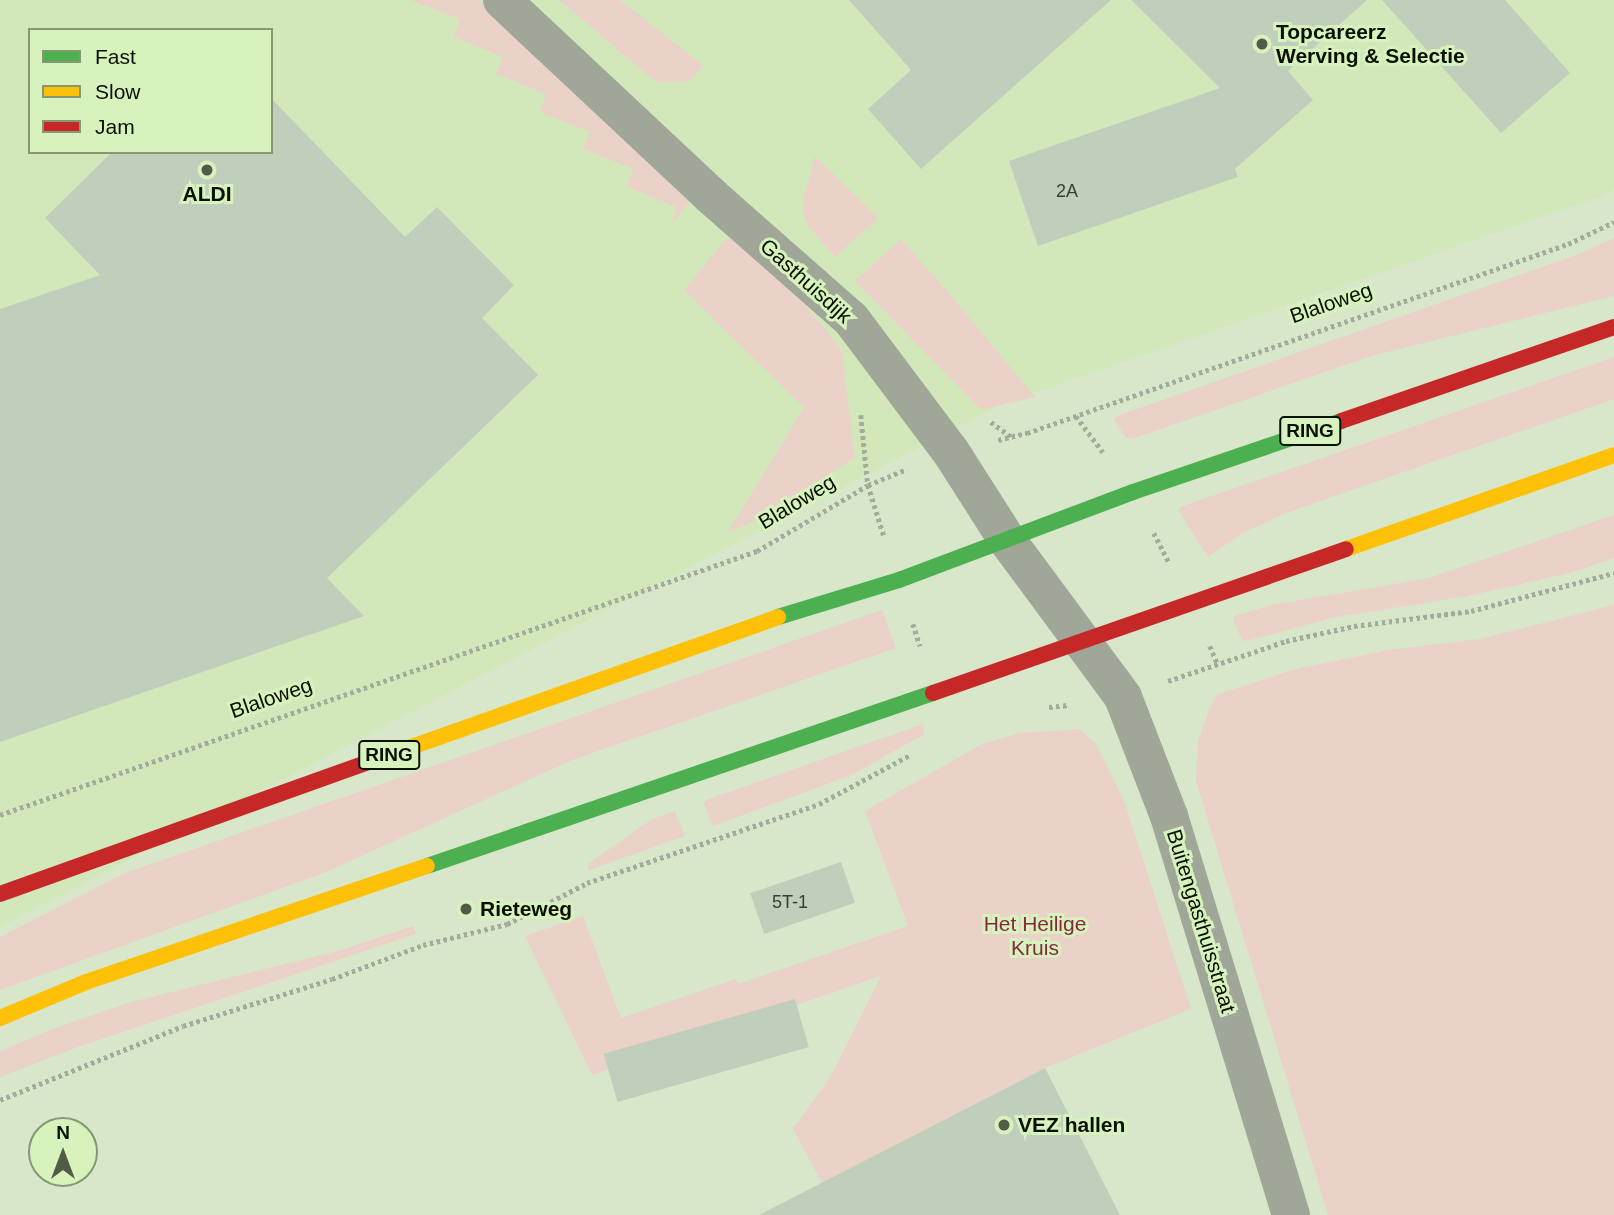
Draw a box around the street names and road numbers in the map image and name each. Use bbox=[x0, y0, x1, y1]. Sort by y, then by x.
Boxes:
street label: Gasthuisdijk bbox=[755, 233, 857, 329]
street label: Blaloweg bbox=[1287, 277, 1375, 329]
road number: RING bbox=[1278, 416, 1342, 446]
street label: Blaloweg bbox=[754, 469, 840, 535]
street label: Blaloweg bbox=[227, 672, 315, 724]
road number: RING bbox=[358, 740, 420, 770]
street label: Buitengasthuisstraat bbox=[1161, 826, 1241, 1016]

